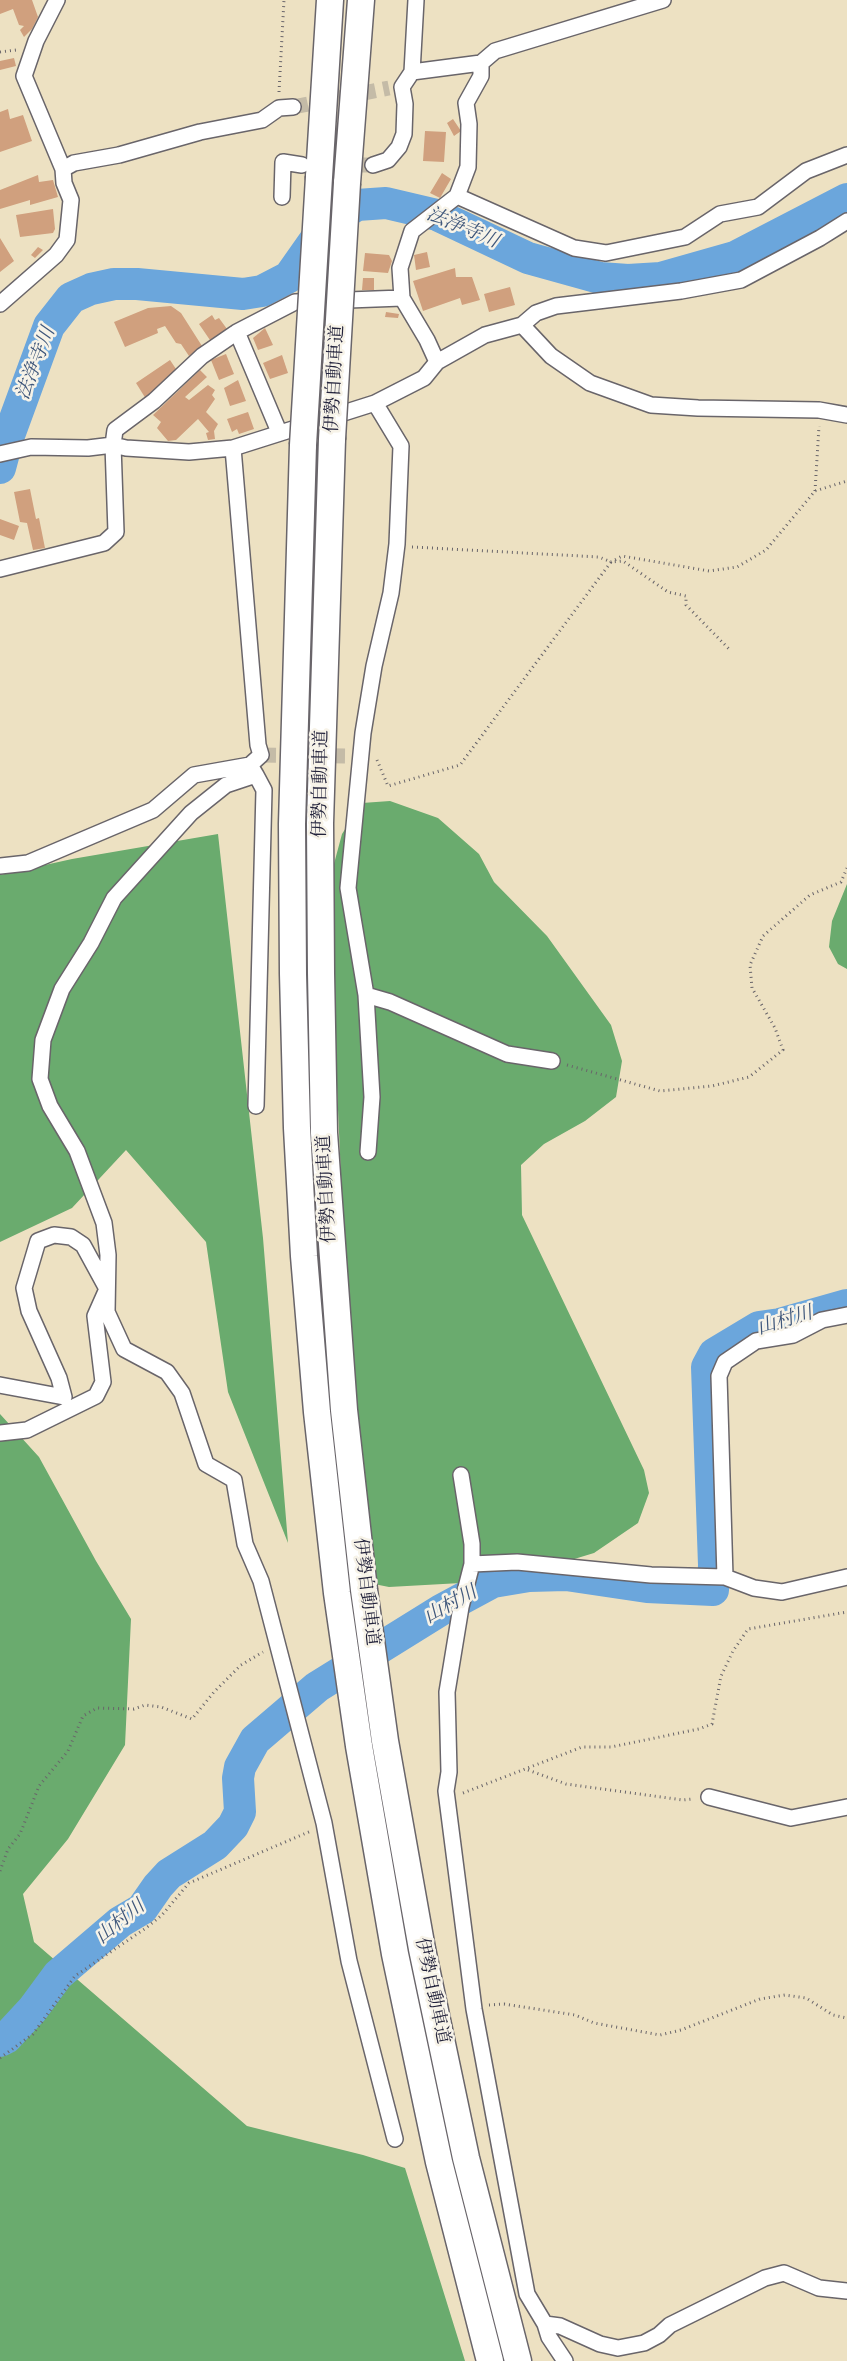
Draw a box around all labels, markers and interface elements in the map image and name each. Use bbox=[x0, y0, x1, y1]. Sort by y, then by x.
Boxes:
water label: 法浄寺川 bbox=[423, 204, 501, 254]
water label: 法浄寺川 bbox=[13, 324, 61, 404]
street label: 伊勢自動車道 bbox=[322, 325, 350, 433]
street label: 伊勢自動車道 bbox=[310, 730, 334, 838]
street label: 伊勢自動車道 bbox=[314, 1135, 342, 1243]
water label: 山村川 bbox=[754, 1303, 816, 1341]
street label: 伊勢自動車道 bbox=[348, 1537, 382, 1647]
water label: 山村川 bbox=[421, 1582, 481, 1630]
water label: 山村川 bbox=[92, 1896, 150, 1950]
street label: 伊勢自動車道 bbox=[409, 1936, 453, 2046]

